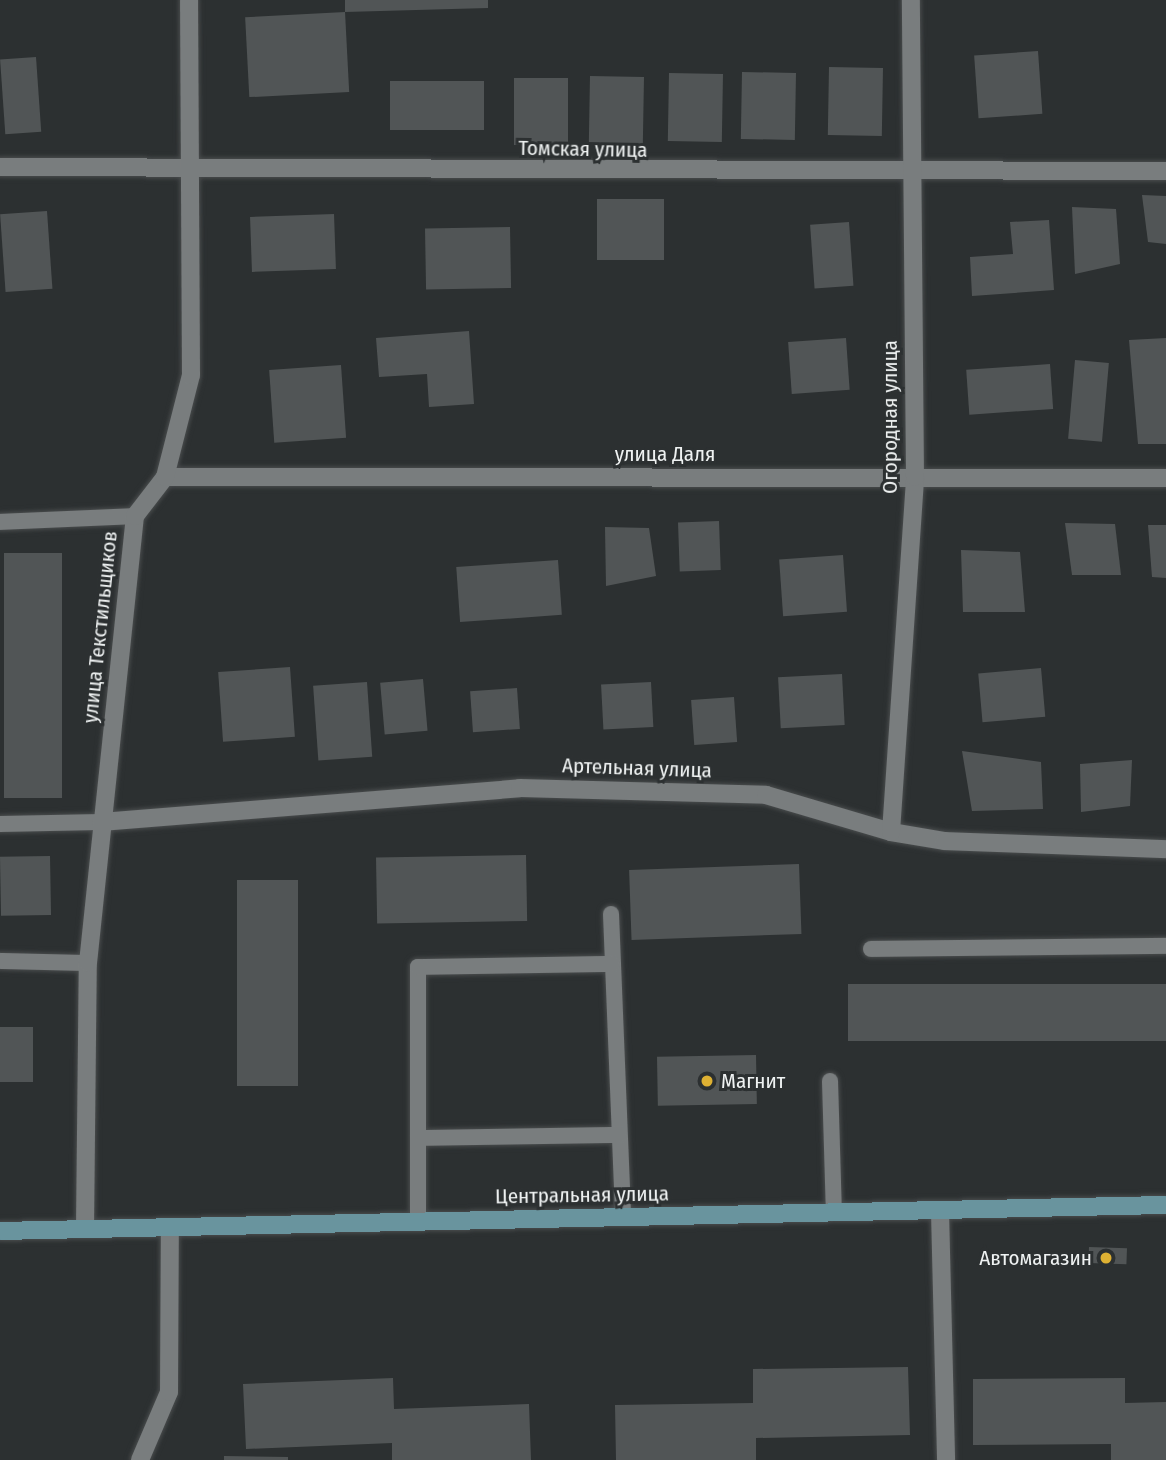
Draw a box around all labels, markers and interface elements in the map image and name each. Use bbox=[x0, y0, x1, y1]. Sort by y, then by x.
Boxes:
street label: Томская улица bbox=[518, 135, 648, 163]
street label: Огородная улица bbox=[877, 340, 903, 494]
street label: улица Даля bbox=[615, 441, 715, 467]
street label: улица Текстильщиков bbox=[77, 530, 123, 724]
street label: Артельная улица bbox=[562, 753, 712, 783]
place label: Магнит bbox=[721, 1068, 785, 1094]
marker: Магнит bbox=[699, 1073, 715, 1089]
street label: Центральная улица bbox=[495, 1181, 669, 1209]
place label: Автомагазин bbox=[979, 1245, 1092, 1271]
marker: Автомагазин bbox=[1098, 1250, 1114, 1266]

